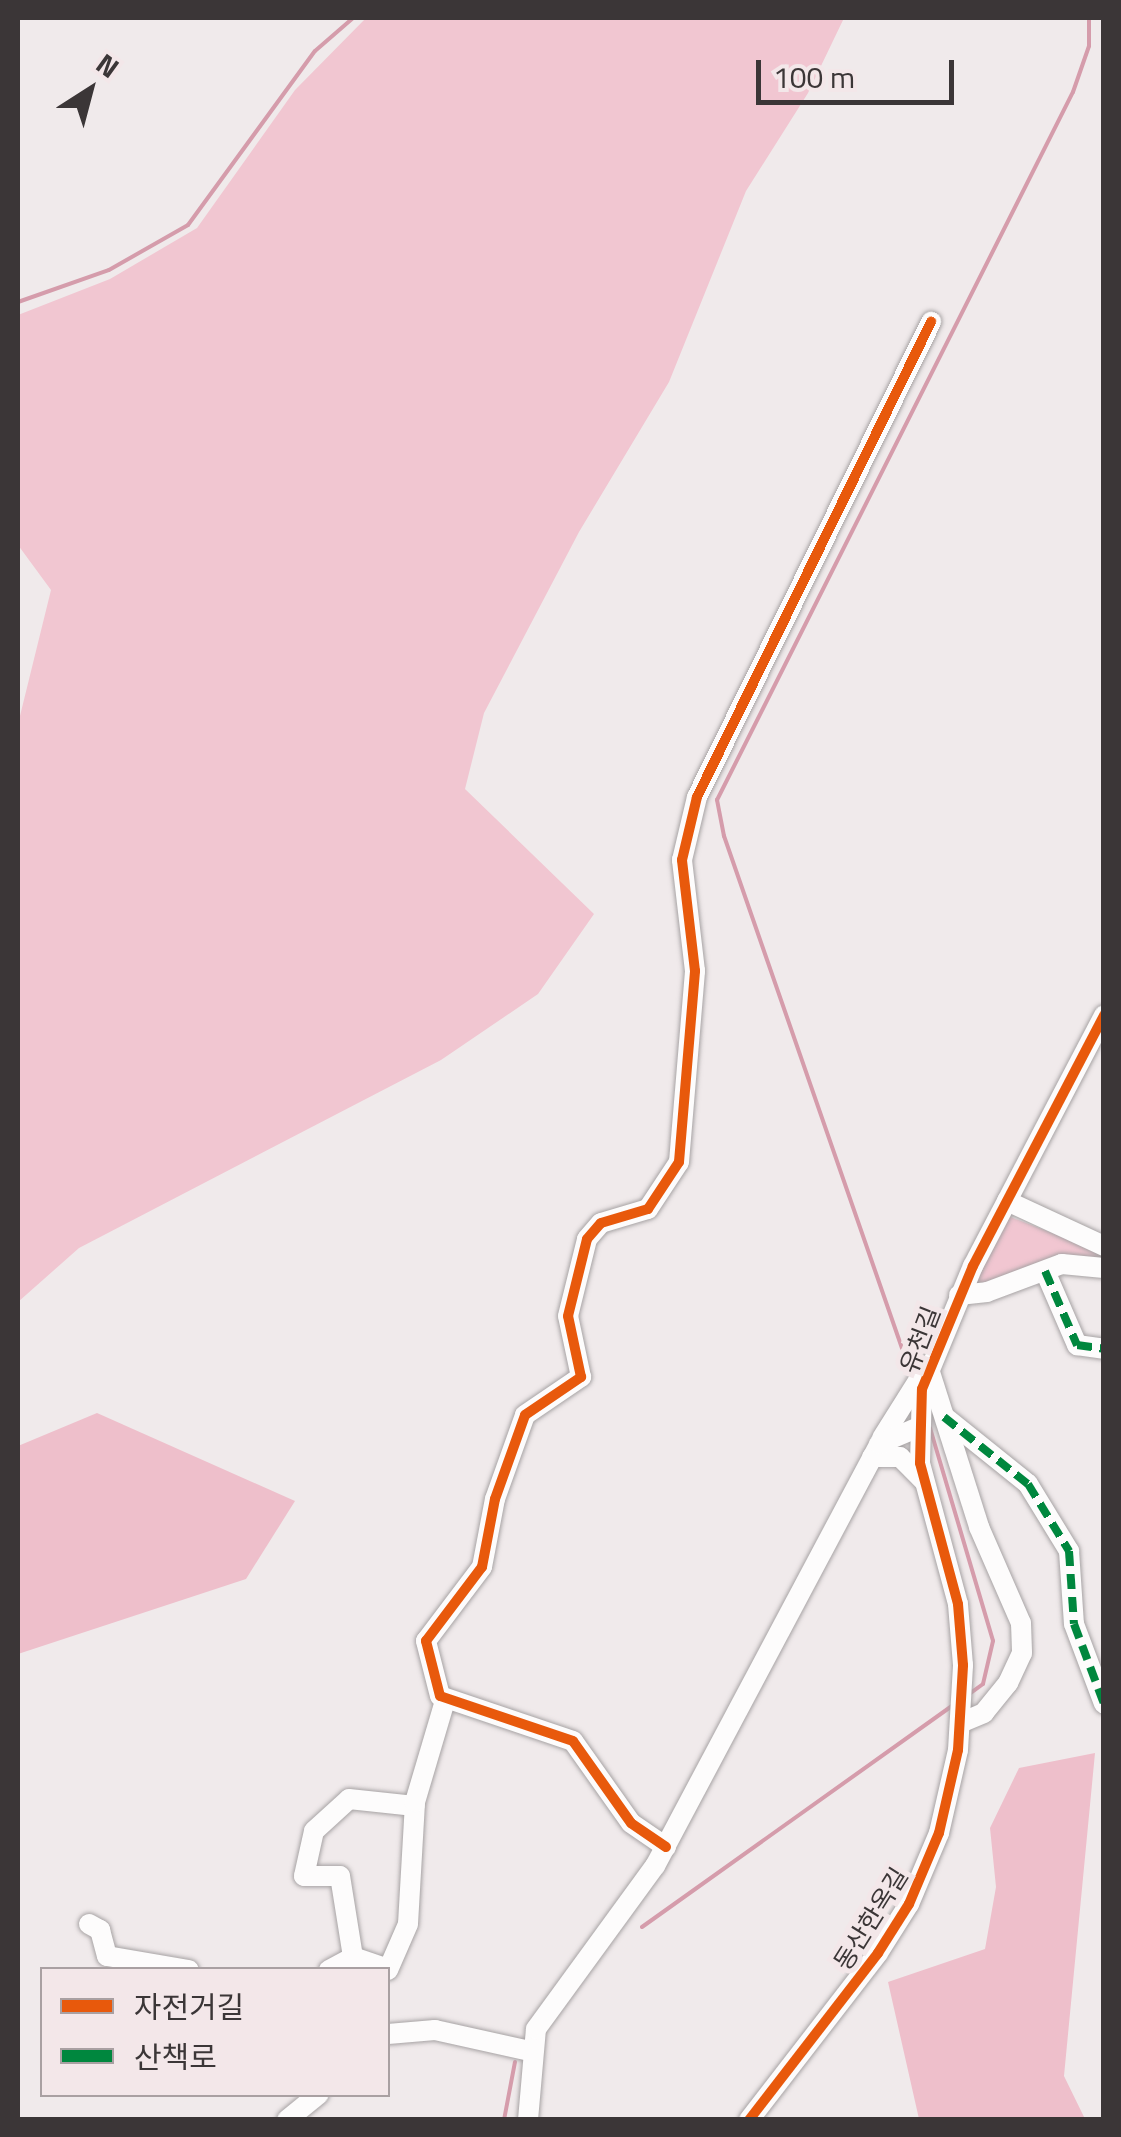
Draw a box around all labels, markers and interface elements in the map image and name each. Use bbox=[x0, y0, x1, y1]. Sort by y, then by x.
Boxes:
north arrow bbox=[40, 40, 140, 140]
scale bar bbox=[761, 40, 958, 102]
text: N bbox=[87, 42, 128, 88]
text: 100 m bbox=[773, 54, 855, 100]
street label: 유천길 bbox=[894, 1302, 946, 1378]
street label: 동산한옥길 bbox=[828, 1862, 914, 1976]
legend bbox=[40, 1967, 390, 2097]
text: 자전거길 bbox=[134, 1984, 244, 2030]
text: 산책로 bbox=[134, 2034, 217, 2080]

